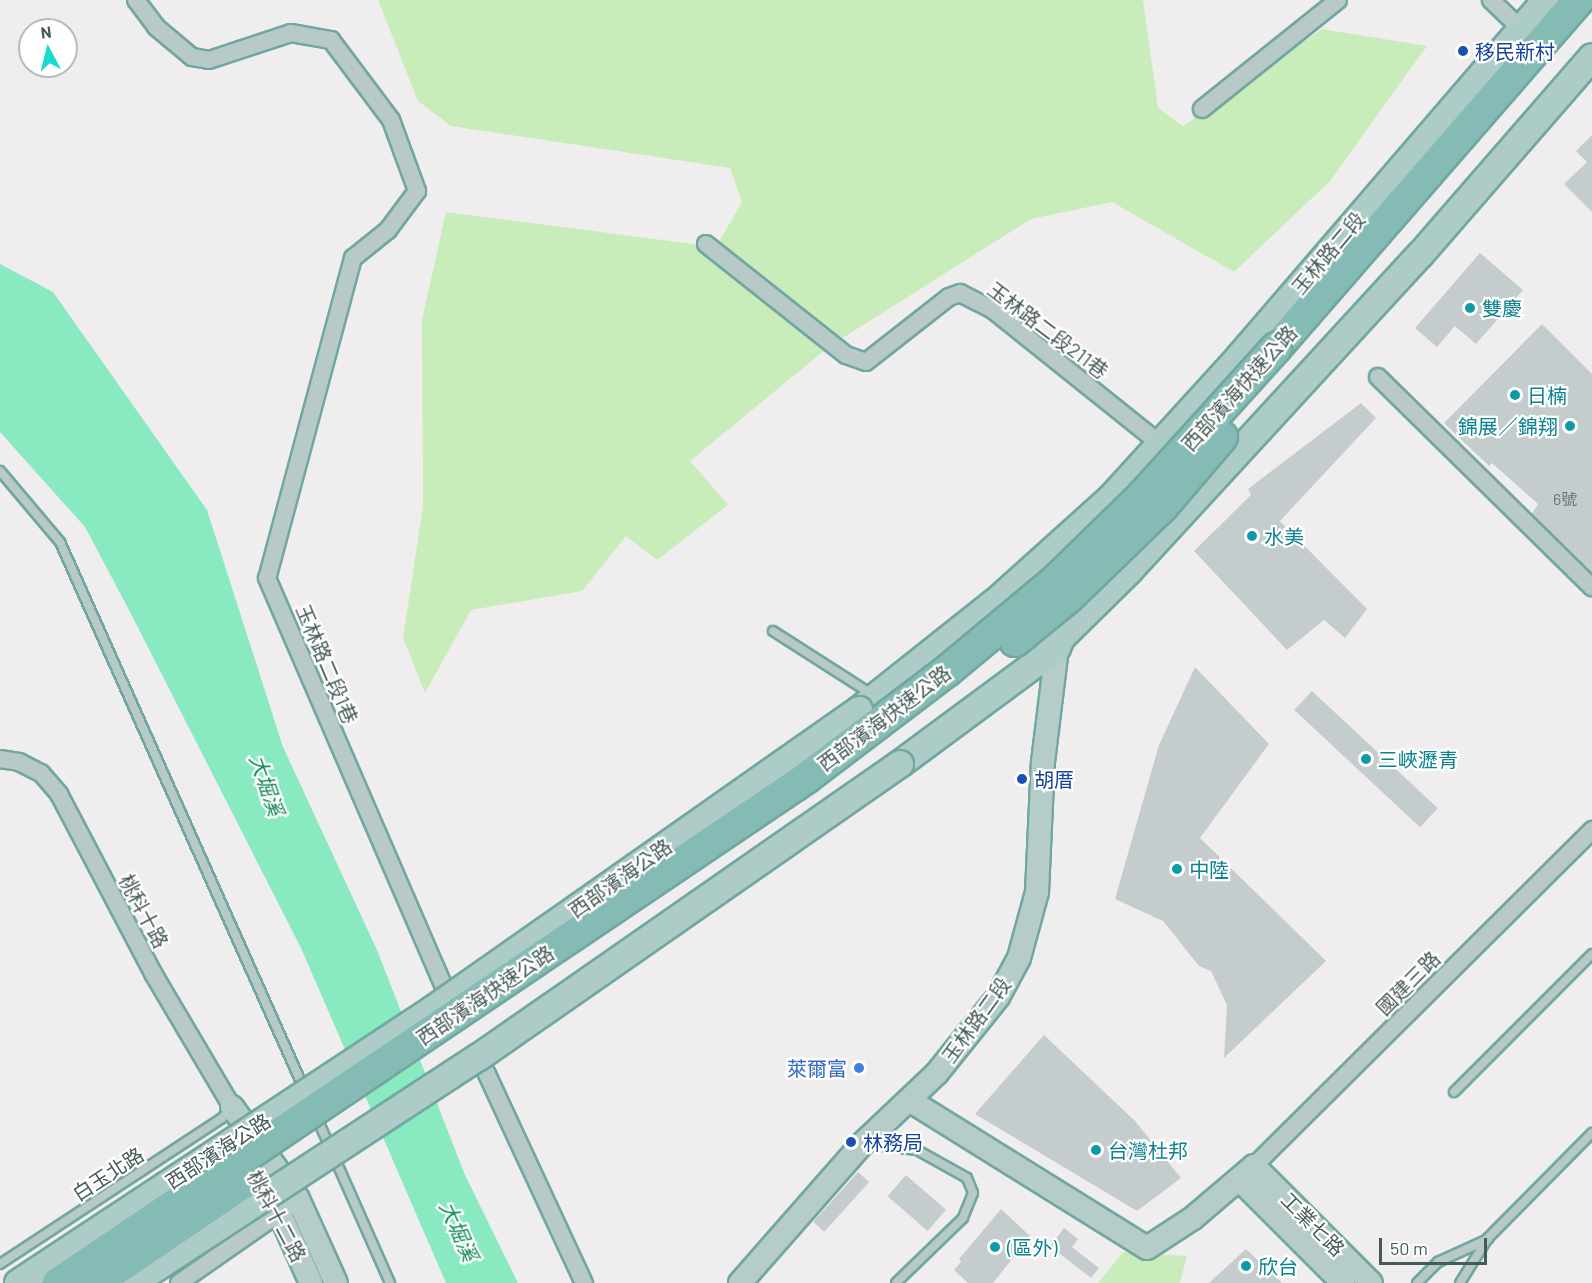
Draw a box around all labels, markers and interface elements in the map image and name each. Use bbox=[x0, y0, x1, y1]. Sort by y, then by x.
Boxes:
north arrow bbox=[18, 18, 78, 78]
text: N bbox=[40, 22, 52, 42]
place label: 移民新村 bbox=[1475, 39, 1555, 63]
marker: 移民新村 bbox=[1456, 44, 1470, 58]
street label: 玉林路二段 bbox=[1287, 207, 1369, 299]
street label: 玉林路二段211巷 bbox=[983, 277, 1113, 383]
place label: 雙慶 bbox=[1482, 296, 1522, 320]
marker: 雙慶 bbox=[1463, 301, 1477, 315]
street label: 西部濱海快速公路 bbox=[1177, 321, 1301, 455]
place label: 日楠 bbox=[1527, 383, 1567, 407]
marker: 日楠 bbox=[1508, 388, 1522, 402]
place label: 錦展／錦翔 bbox=[1458, 414, 1558, 438]
marker: 錦展／錦翔 bbox=[1563, 419, 1577, 433]
house number: 6號 bbox=[1553, 489, 1577, 509]
place label: 水美 bbox=[1264, 524, 1304, 548]
marker: 水美 bbox=[1245, 529, 1259, 543]
street label: 玉林路二段1巷 bbox=[291, 601, 363, 727]
street label: 西部濱海快速公路 bbox=[813, 660, 955, 776]
place label: 三峽瀝青 bbox=[1378, 747, 1458, 771]
water label: 大堀溪 bbox=[245, 751, 289, 819]
marker: 三峽瀝青 bbox=[1359, 752, 1373, 766]
place label: 胡厝 bbox=[1034, 767, 1074, 791]
marker: 胡厝 bbox=[1015, 772, 1029, 786]
street label: 西部濱海公路 bbox=[564, 834, 676, 922]
place label: 中陸 bbox=[1189, 857, 1229, 881]
marker: 中陸 bbox=[1170, 862, 1184, 876]
street label: 桃科十路 bbox=[115, 870, 173, 952]
street label: 西部濱海快速公路 bbox=[412, 940, 558, 1050]
street label: 國建三路 bbox=[1371, 946, 1445, 1020]
street label: 玉林路二段 bbox=[937, 972, 1015, 1068]
place label: 萊爾富 bbox=[787, 1056, 847, 1080]
marker: 萊爾富 bbox=[852, 1061, 866, 1075]
street label: 西部濱海公路 bbox=[161, 1108, 275, 1194]
place label: 林務局 bbox=[863, 1130, 923, 1154]
marker: 林務局 bbox=[844, 1135, 858, 1149]
place label: 台灣杜邦 bbox=[1108, 1138, 1188, 1162]
street label: 白玉北路 bbox=[68, 1142, 148, 1206]
marker: 台灣杜邦 bbox=[1089, 1143, 1103, 1157]
street label: 桃科十二路 bbox=[243, 1166, 311, 1266]
street label: 工業七路 bbox=[1276, 1187, 1350, 1261]
water label: 大堀溪 bbox=[435, 1197, 483, 1265]
scale bar bbox=[1382, 1226, 1490, 1264]
place label: (區外) bbox=[1007, 1235, 1057, 1259]
text: 50 m bbox=[1390, 1237, 1428, 1259]
marker: (區外) bbox=[988, 1240, 1002, 1254]
place label: 欣台 bbox=[1258, 1254, 1298, 1278]
marker: 欣台 bbox=[1239, 1259, 1253, 1273]

